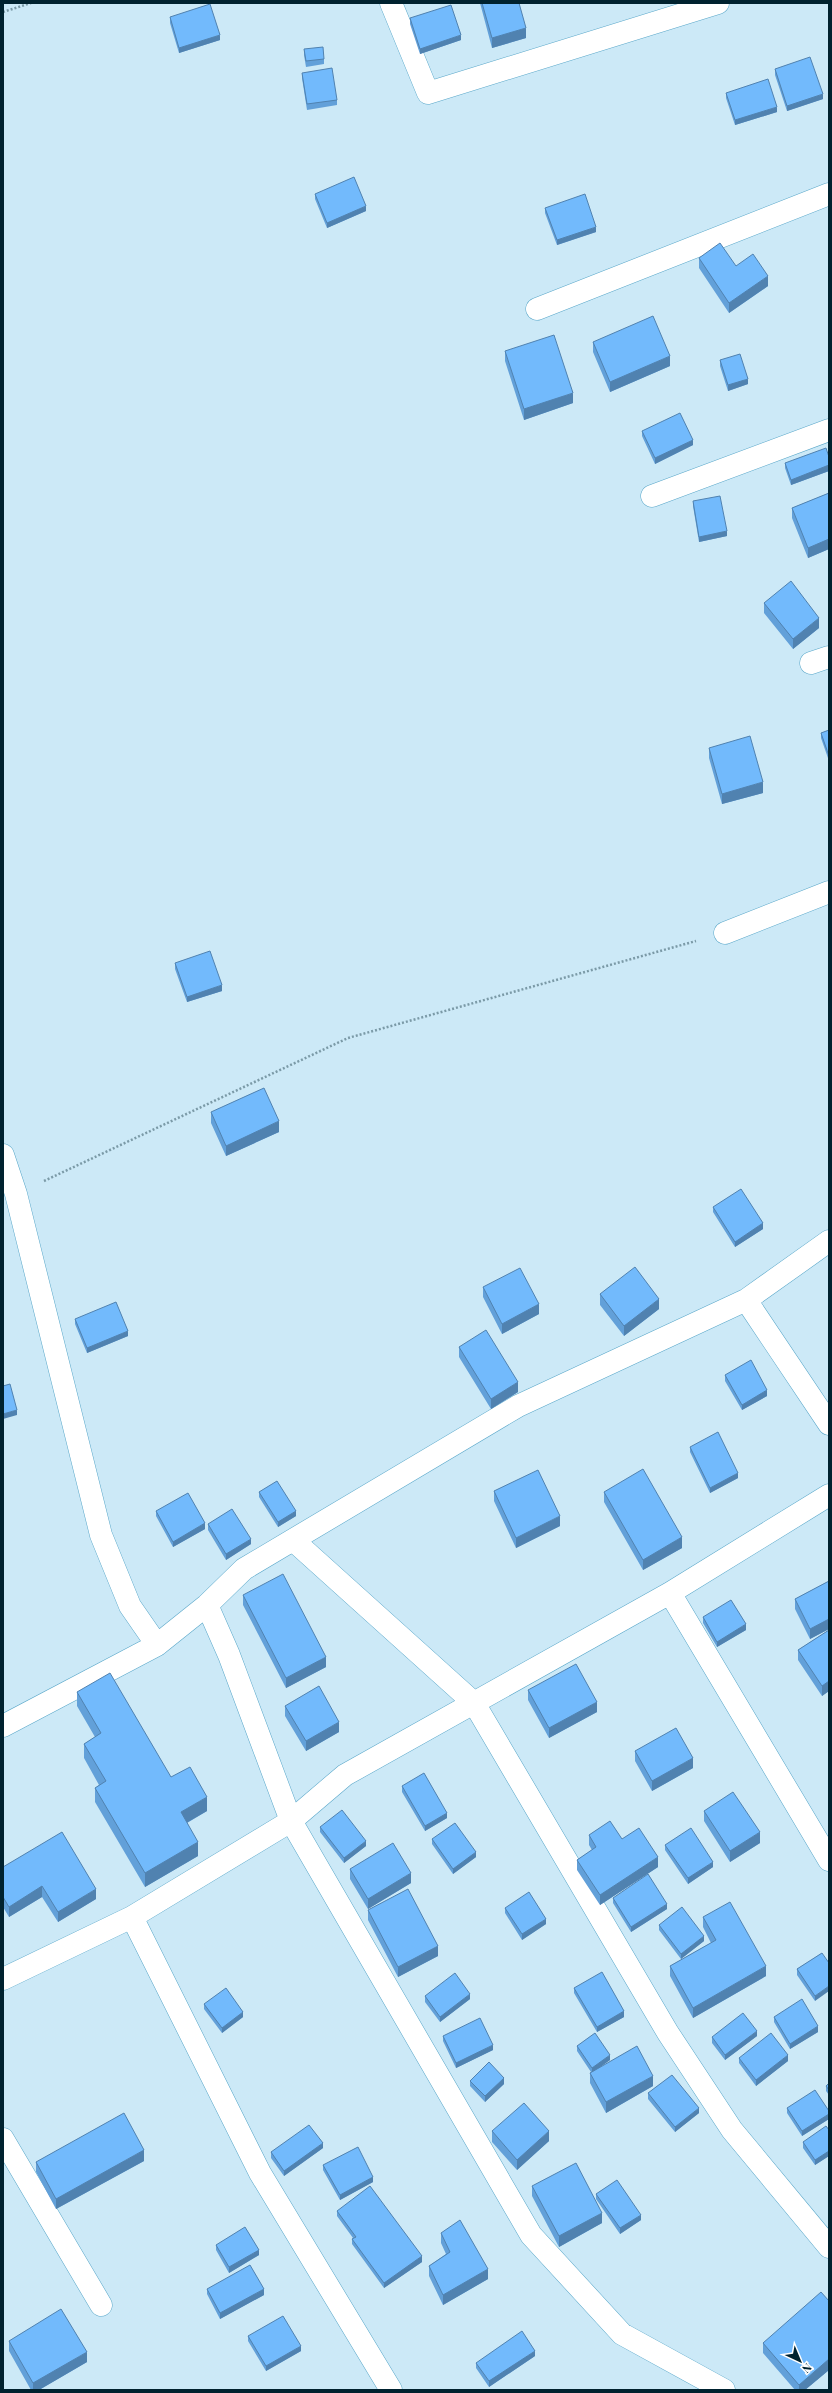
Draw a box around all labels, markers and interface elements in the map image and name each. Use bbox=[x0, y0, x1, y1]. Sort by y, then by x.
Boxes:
north arrow bbox=[780, 2341, 820, 2381]
text: N bbox=[799, 2360, 815, 2377]

